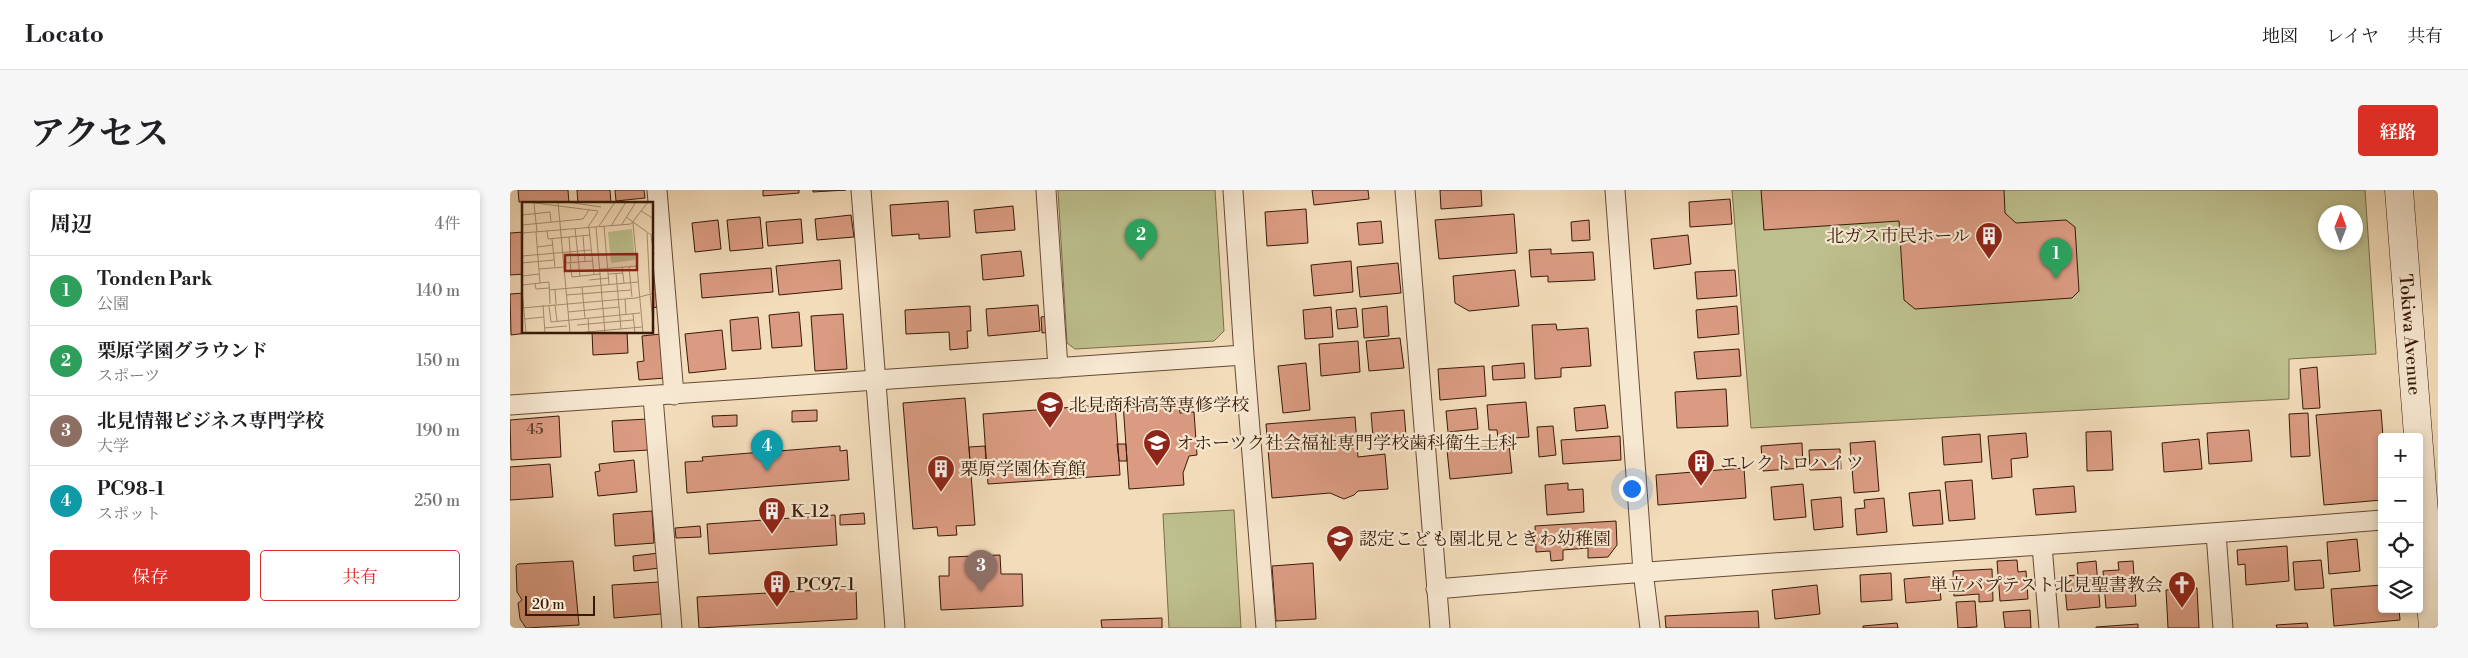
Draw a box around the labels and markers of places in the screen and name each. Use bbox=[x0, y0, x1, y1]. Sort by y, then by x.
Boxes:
pin: 2 bbox=[1125, 219, 1157, 260]
building icon: 北ガス市民ホール bbox=[1974, 221, 2004, 260]
place label: 北ガス市民ホール bbox=[1826, 225, 1970, 248]
pin: 1 bbox=[2040, 238, 2072, 279]
school or university icon: 北見商科高等専修学校 bbox=[1035, 390, 1065, 429]
place label: 北見商科高等専修学校 bbox=[1069, 394, 1249, 417]
school or university icon: オホーツク社会福祉専門学校歯科衛生士科 bbox=[1142, 428, 1172, 467]
pin: 4 bbox=[751, 430, 783, 471]
place label: オホーツク社会福祉専門学校歯科衛生士科 bbox=[1176, 432, 1517, 455]
building icon: エレクトロハイツ bbox=[1686, 448, 1716, 487]
place label: エレクトロハイツ bbox=[1720, 452, 1864, 475]
building icon: 栗原学園体育館 bbox=[926, 454, 956, 493]
place label: 栗原学園体育館 bbox=[960, 458, 1086, 481]
building icon: K-12 bbox=[757, 496, 787, 535]
place label: K-12 bbox=[791, 500, 829, 523]
school or university icon: 認定こども園北見ときわ幼稚園 bbox=[1325, 524, 1355, 563]
place label: 認定こども園北見ときわ幼稚園 bbox=[1359, 528, 1611, 551]
pin: 3 bbox=[965, 550, 997, 591]
building icon: PC97-1 bbox=[762, 569, 792, 608]
church icon: 単立バプテスト北見聖書教会 bbox=[2167, 570, 2197, 609]
place label: PC97-1 bbox=[796, 573, 855, 596]
place label: 単立バプテスト北見聖書教会 bbox=[1930, 574, 2163, 597]

